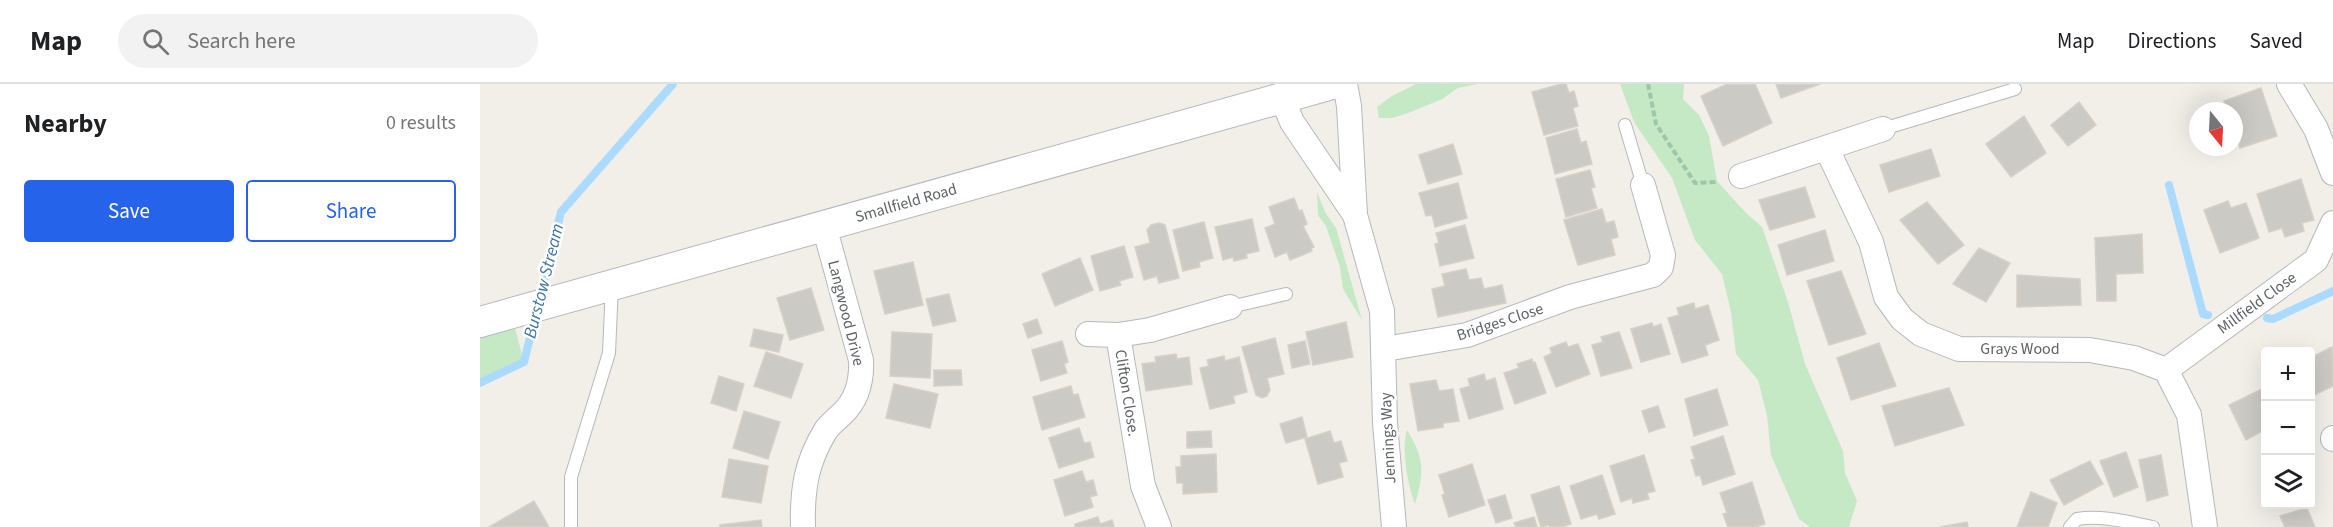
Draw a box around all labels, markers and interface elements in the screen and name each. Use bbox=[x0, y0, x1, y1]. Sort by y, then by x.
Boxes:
search box bbox=[118, 14, 538, 68]
text: Map bbox=[30, 21, 82, 61]
icon: search bbox=[139, 25, 172, 58]
text: Search here bbox=[187, 25, 296, 57]
text: Map bbox=[2057, 26, 2095, 56]
text: Directions bbox=[2128, 26, 2216, 56]
text: Saved bbox=[2249, 26, 2303, 56]
north arrow bbox=[2189, 102, 2243, 156]
text: Nearby bbox=[24, 105, 107, 142]
text: 0 results bbox=[386, 109, 456, 137]
street label: Smallfield Road bbox=[852, 178, 960, 228]
button: Save bbox=[24, 180, 234, 242]
button: Share bbox=[246, 180, 456, 242]
water label: Burstow Stream bbox=[518, 221, 570, 341]
street label: Langwood Drive bbox=[822, 258, 870, 368]
street label: Millfield Close bbox=[2213, 267, 2301, 339]
street label: Bridges Close bbox=[1454, 298, 1546, 346]
street label: Grays Wood bbox=[1980, 338, 2060, 360]
map controls bbox=[2261, 347, 2315, 509]
button: + bbox=[2261, 347, 2315, 401]
street label: Clifton Close. bbox=[1109, 348, 1145, 438]
street label: Jennings Way bbox=[1375, 391, 1401, 484]
button: − bbox=[2261, 401, 2315, 455]
button: layers bbox=[2261, 455, 2315, 509]

